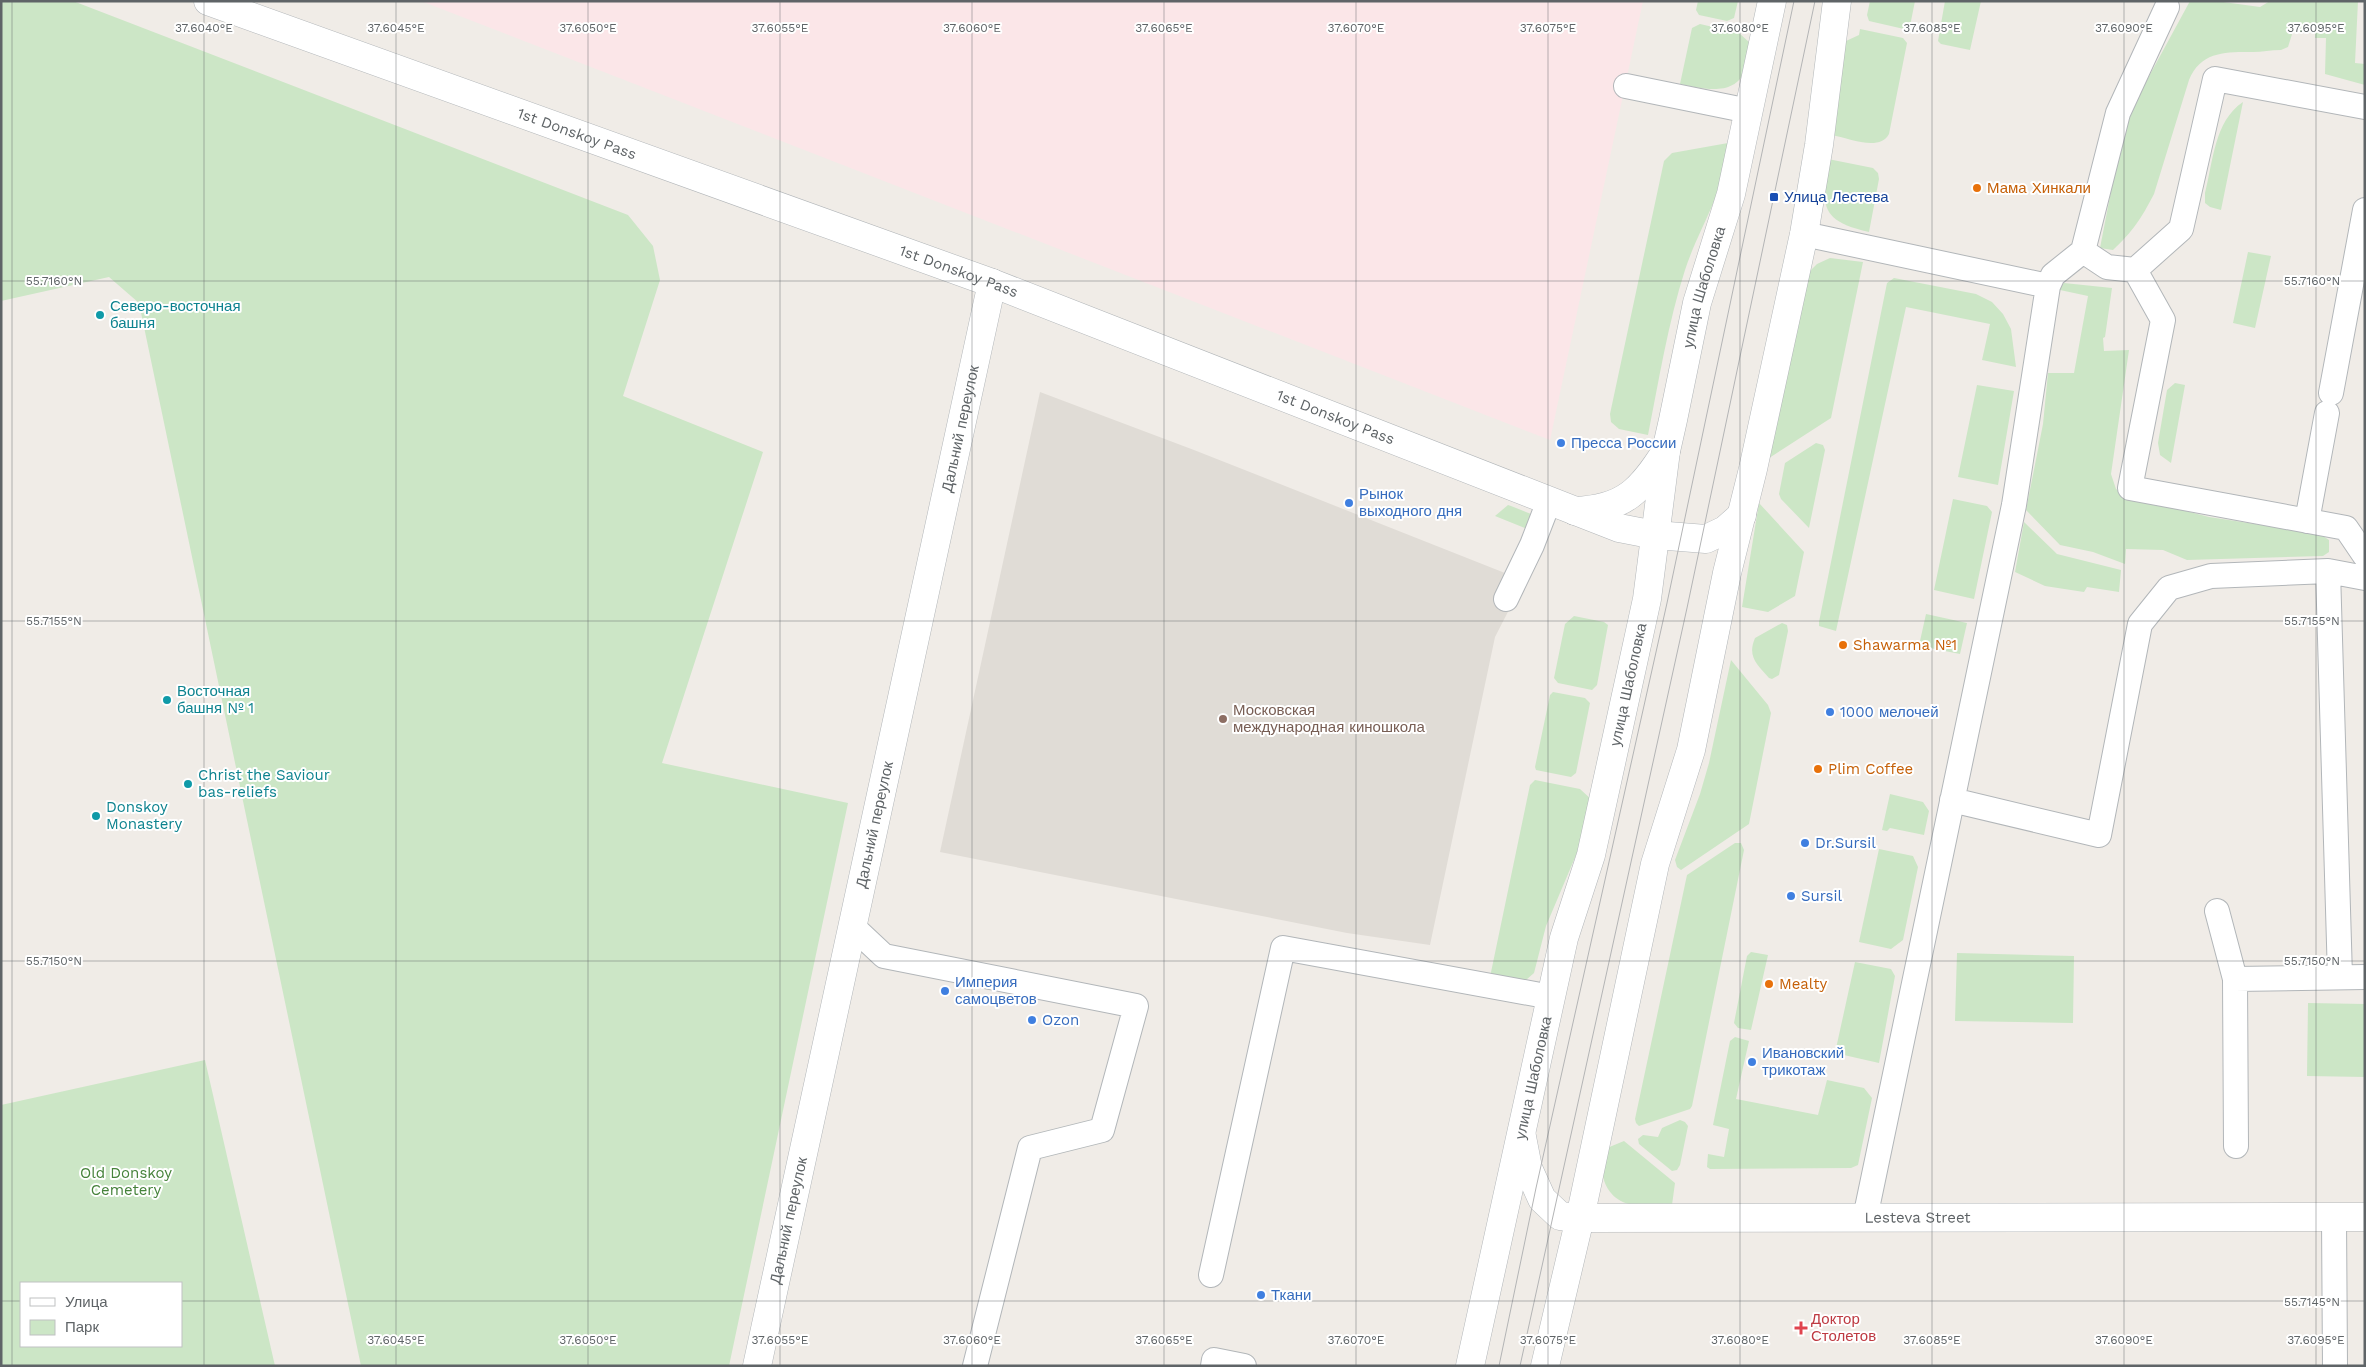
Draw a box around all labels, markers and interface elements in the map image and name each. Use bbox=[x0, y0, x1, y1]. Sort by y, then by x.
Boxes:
text: 37.6040°E bbox=[175, 21, 233, 35]
text: 37.6045°E bbox=[367, 21, 425, 35]
text: 37.6050°E bbox=[559, 21, 617, 35]
text: 37.6055°E bbox=[751, 21, 809, 35]
text: 37.6060°E bbox=[943, 21, 1001, 35]
text: 37.6065°E bbox=[1135, 21, 1193, 35]
text: 37.6070°E bbox=[1328, 21, 1385, 35]
text: 37.6075°E bbox=[1520, 21, 1577, 35]
text: 37.6080°E bbox=[1711, 21, 1769, 35]
text: 37.6085°E bbox=[1903, 21, 1961, 35]
text: 37.6090°E bbox=[2095, 21, 2153, 35]
text: 37.6095°E bbox=[2287, 21, 2345, 35]
street label: 1st Donskoy Pass bbox=[515, 104, 639, 163]
place label: Мама Хинкали bbox=[1987, 179, 2091, 197]
marker: Мама Хинкали bbox=[1971, 182, 1983, 194]
place label: Улица Лестева bbox=[1784, 188, 1889, 206]
marker: Улица Лестева bbox=[1768, 191, 1780, 203]
street label: улица Шаболовка bbox=[1679, 223, 1730, 350]
street label: 1st Donskoy Pass bbox=[897, 241, 1021, 301]
text: 55.7160°N bbox=[26, 274, 82, 288]
text: 55.7160°N bbox=[2284, 274, 2340, 288]
place label: Северо-восточная башня bbox=[110, 297, 241, 332]
marker: Северо-восточная башня bbox=[94, 309, 106, 321]
street label: Дальний переулок bbox=[938, 363, 983, 494]
street label: 1st Donskoy Pass bbox=[1274, 386, 1397, 448]
place label: Пресса России bbox=[1571, 434, 1676, 452]
marker: Пресса России bbox=[1555, 437, 1567, 449]
place label: Рынок выходного дня bbox=[1359, 485, 1462, 520]
marker: Рынок выходного дня bbox=[1343, 497, 1355, 509]
text: 55.7155°N bbox=[26, 614, 82, 628]
text: 55.7155°N bbox=[2284, 614, 2340, 628]
street label: улица Шаболовка bbox=[1606, 621, 1651, 748]
place label: Shawarma №1 bbox=[1853, 636, 1957, 654]
marker: Shawarma №1 bbox=[1837, 639, 1849, 651]
place label: Восточная башня № 1 bbox=[177, 682, 254, 717]
marker: Восточная башня № 1 bbox=[161, 694, 173, 706]
place label: Московская международная киношкола bbox=[1233, 701, 1425, 736]
place label: 1000 мелочей bbox=[1840, 703, 1939, 721]
marker: 1000 мелочей bbox=[1824, 706, 1836, 718]
marker: Московская международная киношкола bbox=[1217, 713, 1229, 725]
street label: Дальний переулок bbox=[852, 759, 897, 890]
place label: Plim Coffee bbox=[1828, 760, 1913, 778]
marker: Plim Coffee bbox=[1812, 763, 1824, 775]
place label: Christ the Saviour bas-reliefs bbox=[198, 766, 330, 801]
marker: Christ the Saviour bas-reliefs bbox=[182, 778, 194, 790]
place label: Donskoy Monastery bbox=[106, 798, 182, 833]
marker: Donskoy Monastery bbox=[90, 810, 102, 822]
place label: Dr.Sursil bbox=[1815, 834, 1876, 852]
marker: Dr.Sursil bbox=[1799, 837, 1811, 849]
place label: Sursil bbox=[1801, 887, 1842, 905]
marker: Sursil bbox=[1785, 890, 1797, 902]
text: 55.7150°N bbox=[26, 954, 82, 968]
text: 55.7150°N bbox=[2284, 954, 2340, 968]
place label: Империя самоцветов bbox=[955, 973, 1037, 1008]
place label: Mealty bbox=[1779, 975, 1827, 993]
marker: Mealty bbox=[1763, 978, 1775, 990]
marker: Империя самоцветов bbox=[939, 985, 951, 997]
place label: Ozon bbox=[1042, 1011, 1079, 1029]
marker: Ozon bbox=[1026, 1014, 1038, 1026]
street label: улица Шаболовка bbox=[1511, 1014, 1556, 1141]
place label: Ивановский трикотаж bbox=[1762, 1044, 1844, 1079]
marker: Ивановский трикотаж bbox=[1746, 1056, 1758, 1068]
street label: Дальний переулок bbox=[766, 1155, 811, 1285]
park label: Old Donskoy Cemetery bbox=[80, 1164, 172, 1199]
street label: Lesteva Street bbox=[1864, 1209, 1971, 1227]
legend bbox=[20, 1282, 182, 1347]
place label: Ткани bbox=[1271, 1286, 1311, 1304]
marker: Ткани bbox=[1255, 1289, 1267, 1301]
text: Улица bbox=[65, 1293, 108, 1311]
text: 55.7145°N bbox=[2284, 1295, 2340, 1309]
place label: Доктор Столетов bbox=[1811, 1310, 1876, 1345]
text: Парк bbox=[65, 1318, 99, 1336]
marker: Доктор Столетов bbox=[1795, 1322, 1807, 1334]
text: 37.6045°E bbox=[367, 1333, 425, 1347]
text: 37.6050°E bbox=[559, 1333, 617, 1347]
text: 37.6055°E bbox=[751, 1333, 809, 1347]
text: 37.6060°E bbox=[943, 1333, 1001, 1347]
text: 37.6065°E bbox=[1135, 1333, 1193, 1347]
text: 37.6070°E bbox=[1328, 1333, 1385, 1347]
text: 37.6075°E bbox=[1520, 1333, 1577, 1347]
text: 37.6080°E bbox=[1711, 1333, 1769, 1347]
text: 37.6085°E bbox=[1903, 1333, 1961, 1347]
text: 37.6090°E bbox=[2095, 1333, 2153, 1347]
text: 37.6095°E bbox=[2287, 1333, 2345, 1347]

